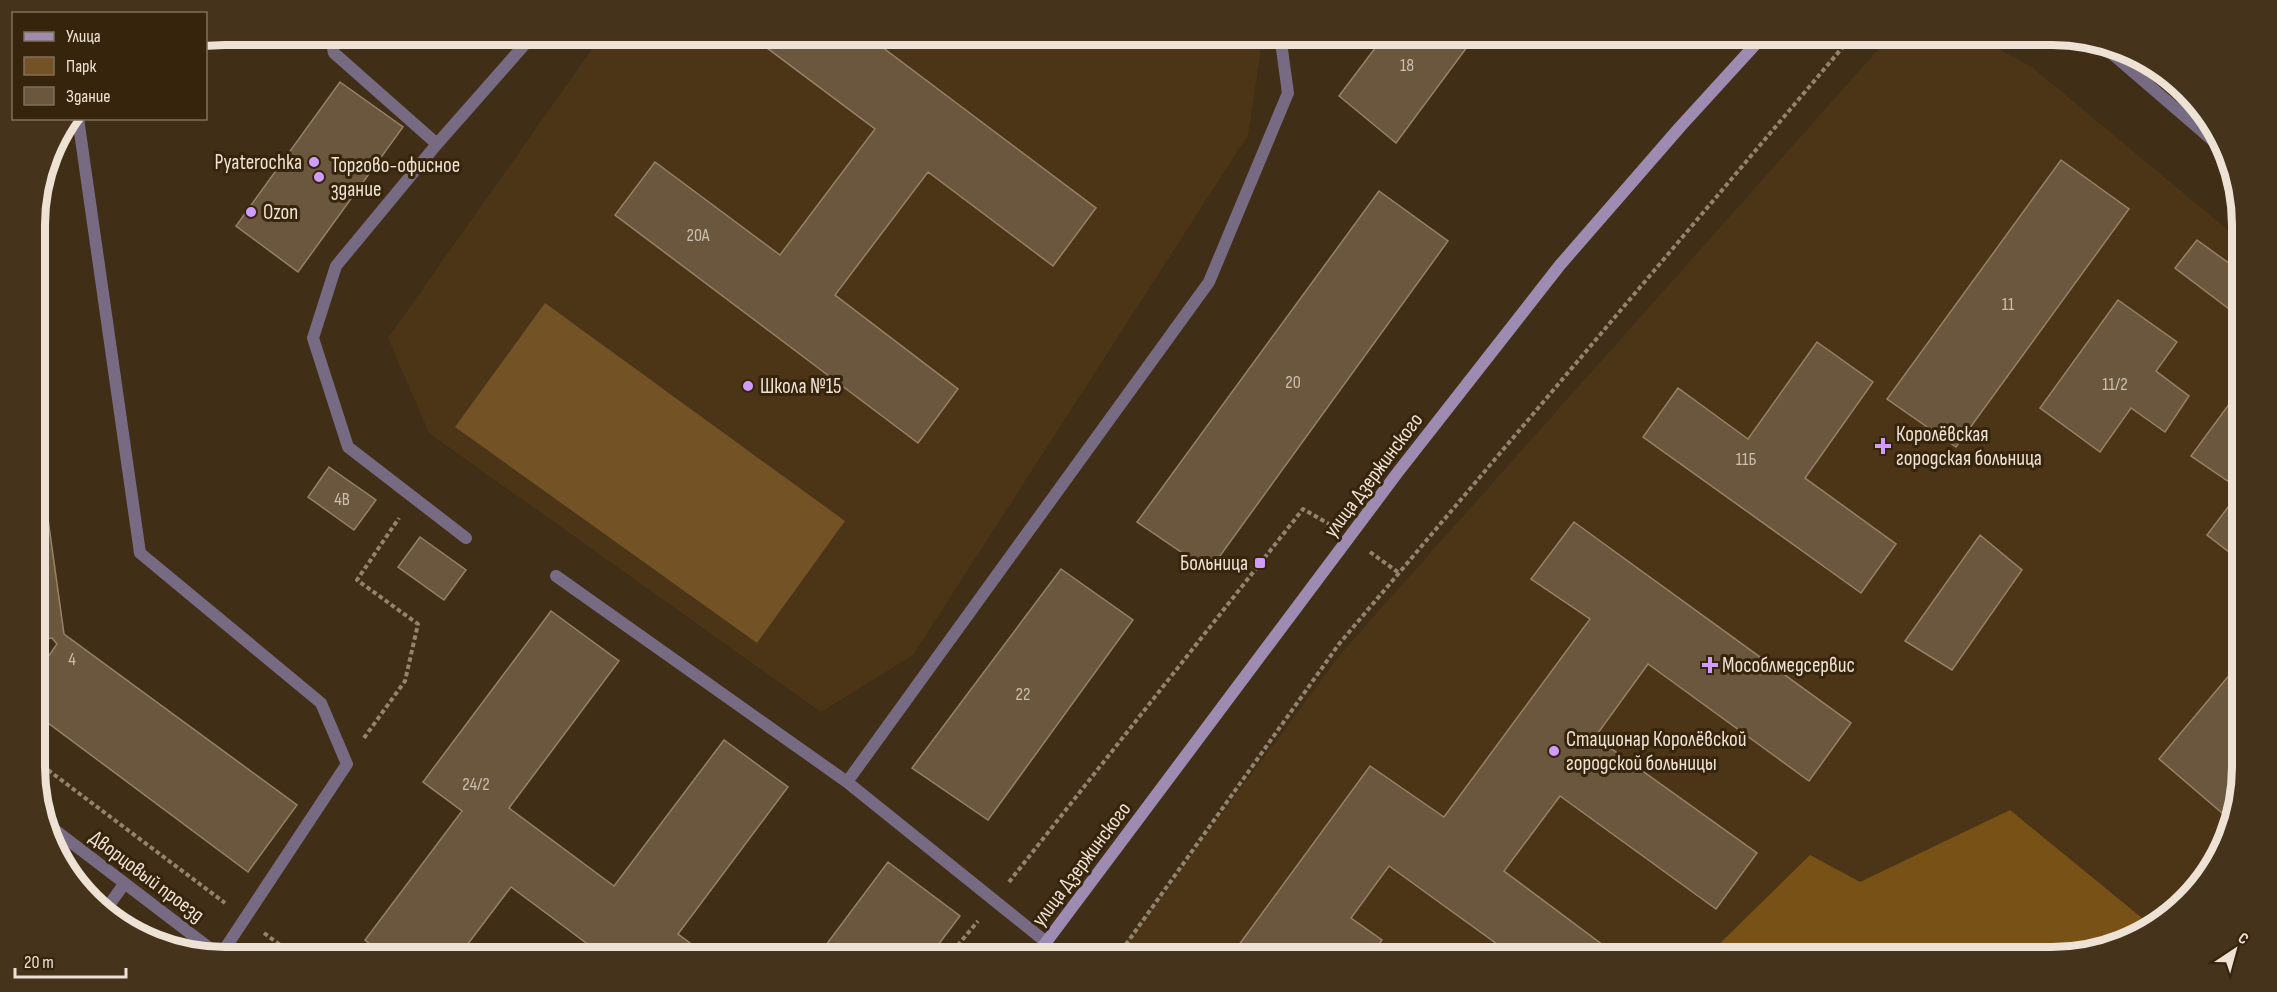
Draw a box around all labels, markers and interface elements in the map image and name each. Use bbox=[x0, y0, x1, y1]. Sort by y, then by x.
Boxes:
legend bbox=[12, 12, 207, 120]
text: Улица bbox=[66, 26, 101, 47]
house number: 18 bbox=[1400, 55, 1414, 76]
text: Парк bbox=[66, 56, 97, 77]
text: Здание bbox=[66, 86, 111, 107]
place label: Pyaterochka bbox=[214, 150, 302, 175]
place label: Торгово-офисное здание bbox=[331, 153, 460, 202]
marker: Pyaterochka bbox=[307, 155, 321, 169]
marker: Торгово-офисное здание bbox=[312, 170, 326, 184]
place label: Ozon bbox=[263, 200, 298, 225]
marker: Ozon bbox=[244, 205, 258, 219]
house number: 20А bbox=[686, 225, 710, 246]
house number: 11 bbox=[2002, 294, 2015, 315]
house number: 20 bbox=[1285, 372, 1301, 393]
place label: Школа №15 bbox=[760, 374, 841, 399]
house number: 11/2 bbox=[2102, 374, 2128, 395]
marker: Школа №15 bbox=[741, 379, 755, 393]
street label: улица Дзержинского bbox=[1319, 408, 1428, 542]
place label: Королёвская городская больница bbox=[1896, 422, 2042, 471]
marker: Королёвская городская больница bbox=[1874, 437, 1892, 455]
house number: 11Б bbox=[1736, 449, 1756, 470]
house number: 4В bbox=[334, 489, 350, 510]
place label: Больница bbox=[1180, 551, 1248, 576]
marker: Больница bbox=[1253, 556, 1267, 570]
house number: 4 bbox=[68, 649, 76, 670]
place label: Мособлмедсервис bbox=[1722, 653, 1855, 678]
marker: Мособлмедсервис bbox=[1703, 658, 1717, 672]
house number: 22 bbox=[1016, 684, 1030, 705]
place label: Стационар Королёвской городской больницы bbox=[1566, 727, 1747, 776]
marker: Стационар Королёвской городской больницы bbox=[1547, 744, 1561, 758]
house number: 24/2 bbox=[462, 774, 490, 795]
street label: улица Дзержинского bbox=[1027, 797, 1136, 931]
street label: Дворцовый проезд bbox=[84, 825, 209, 928]
north arrow bbox=[2205, 920, 2265, 980]
text: С bbox=[2234, 929, 2252, 949]
scale bar bbox=[15, 941, 126, 979]
text: 20 m bbox=[24, 952, 54, 973]

